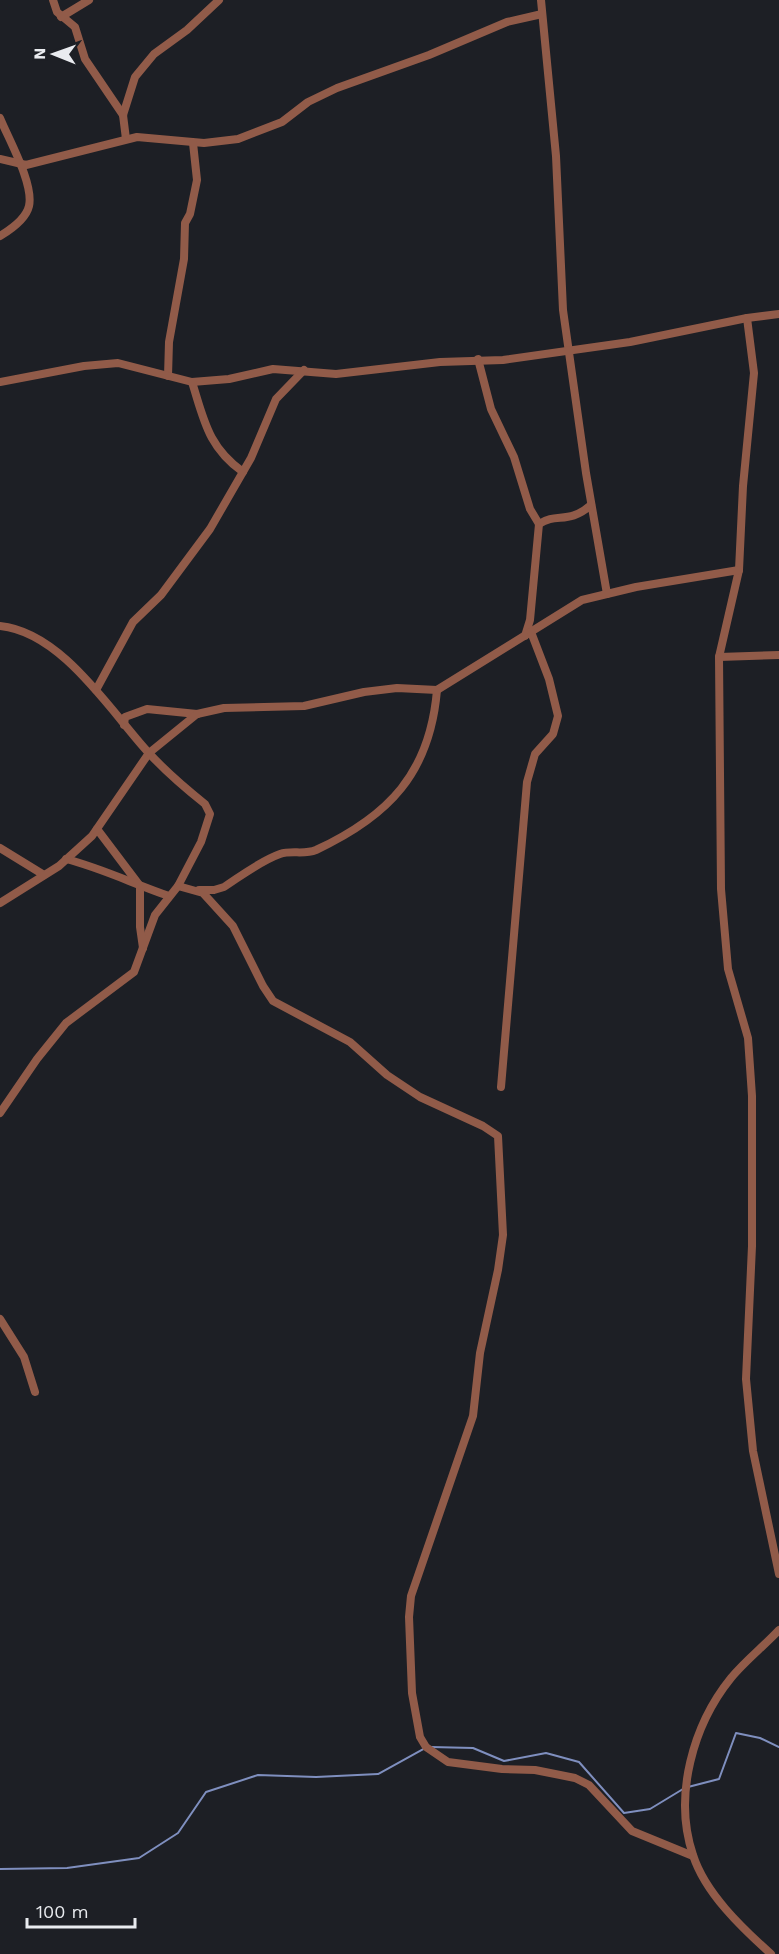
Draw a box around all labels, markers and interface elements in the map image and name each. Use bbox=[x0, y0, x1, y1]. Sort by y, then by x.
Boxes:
north arrow bbox=[24, 24, 84, 84]
text: N bbox=[30, 48, 49, 60]
scale bar bbox=[27, 1891, 135, 1929]
text: 100 m bbox=[36, 1901, 89, 1922]

